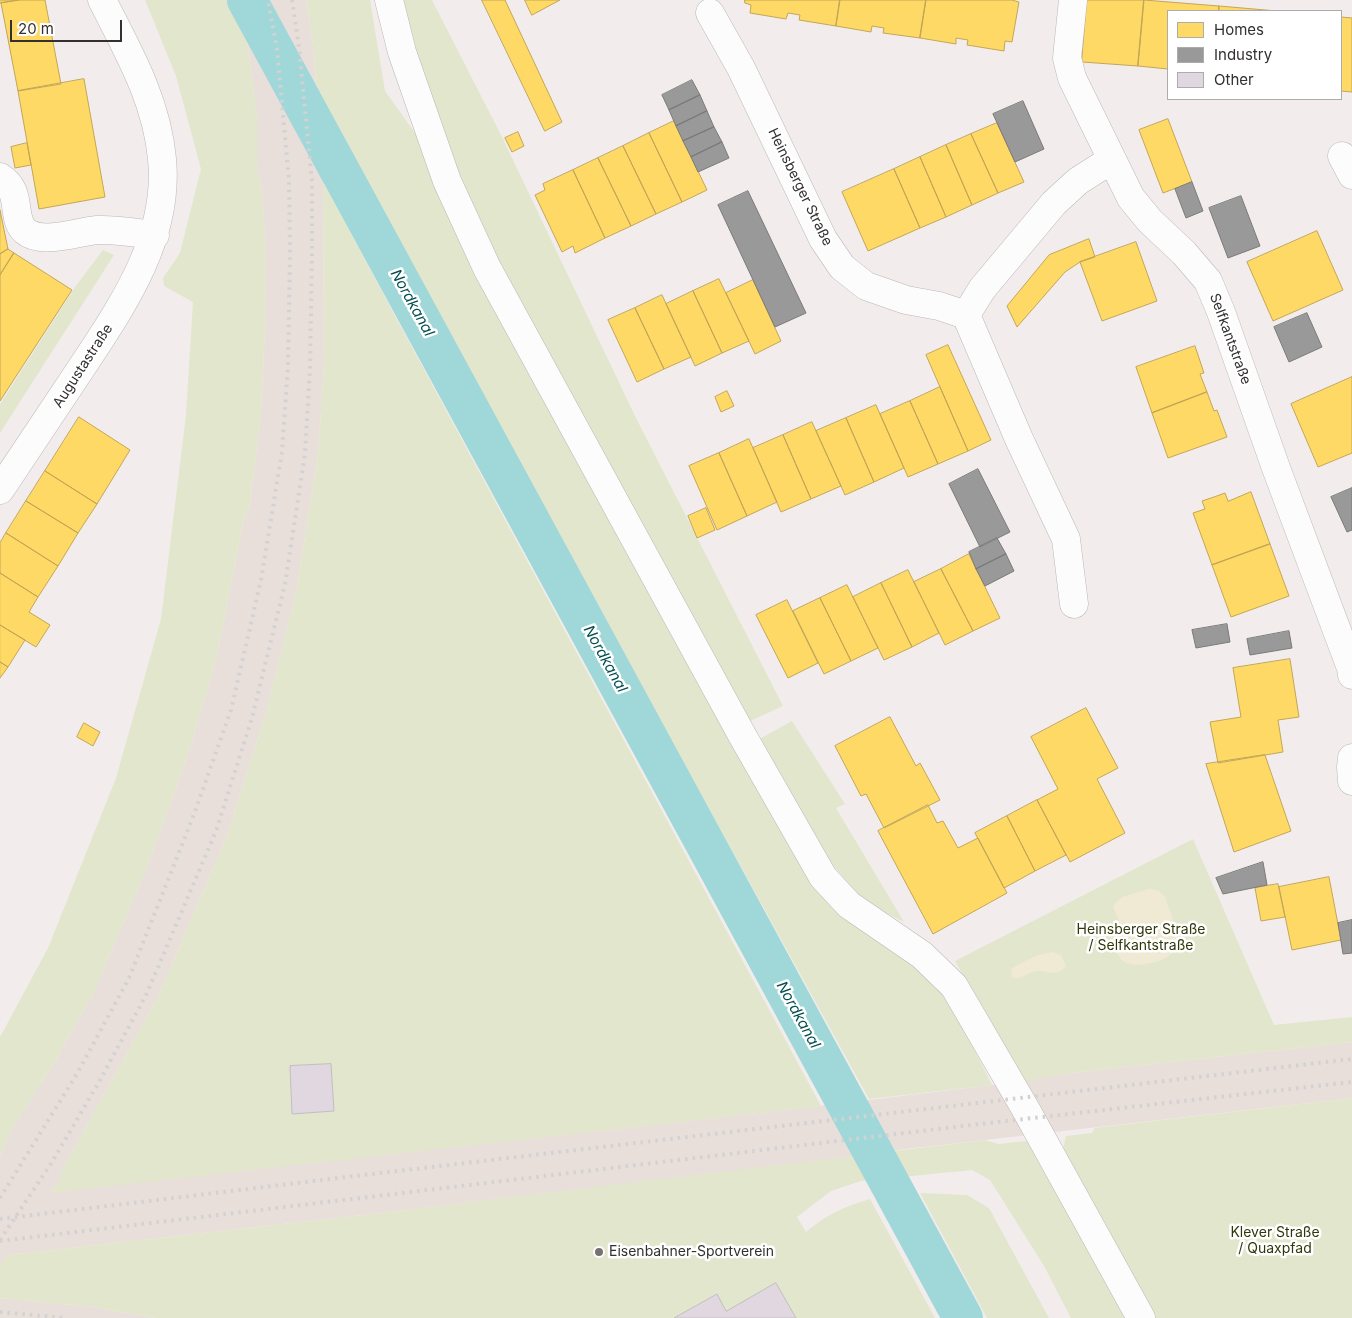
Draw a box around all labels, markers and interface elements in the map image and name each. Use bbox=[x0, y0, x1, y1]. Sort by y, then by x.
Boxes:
scale bar bbox=[12, 10, 125, 42]
legend bbox=[1167, 10, 1342, 100]
text: 20 m bbox=[18, 19, 54, 38]
text: Homes bbox=[1214, 20, 1264, 39]
text: Industry bbox=[1214, 45, 1272, 64]
text: Other bbox=[1214, 70, 1254, 89]
street label: Heinsberger Straße bbox=[764, 125, 836, 249]
water label: Nordkanal bbox=[386, 266, 438, 340]
street label: Selfkantstraße bbox=[1206, 291, 1254, 387]
street label: Augustastraße bbox=[50, 321, 116, 411]
water label: Nordkanal bbox=[579, 622, 631, 696]
park label: Heinsberger Straße / Selfkantstraße bbox=[1077, 922, 1205, 954]
water label: Nordkanal bbox=[772, 978, 824, 1052]
park label: Klever Straße / Quaxpfad bbox=[1230, 1225, 1320, 1258]
place label: Eisenbahner-Sportverein bbox=[609, 1244, 774, 1260]
marker: Eisenbahner-Sportverein bbox=[593, 1246, 605, 1258]

